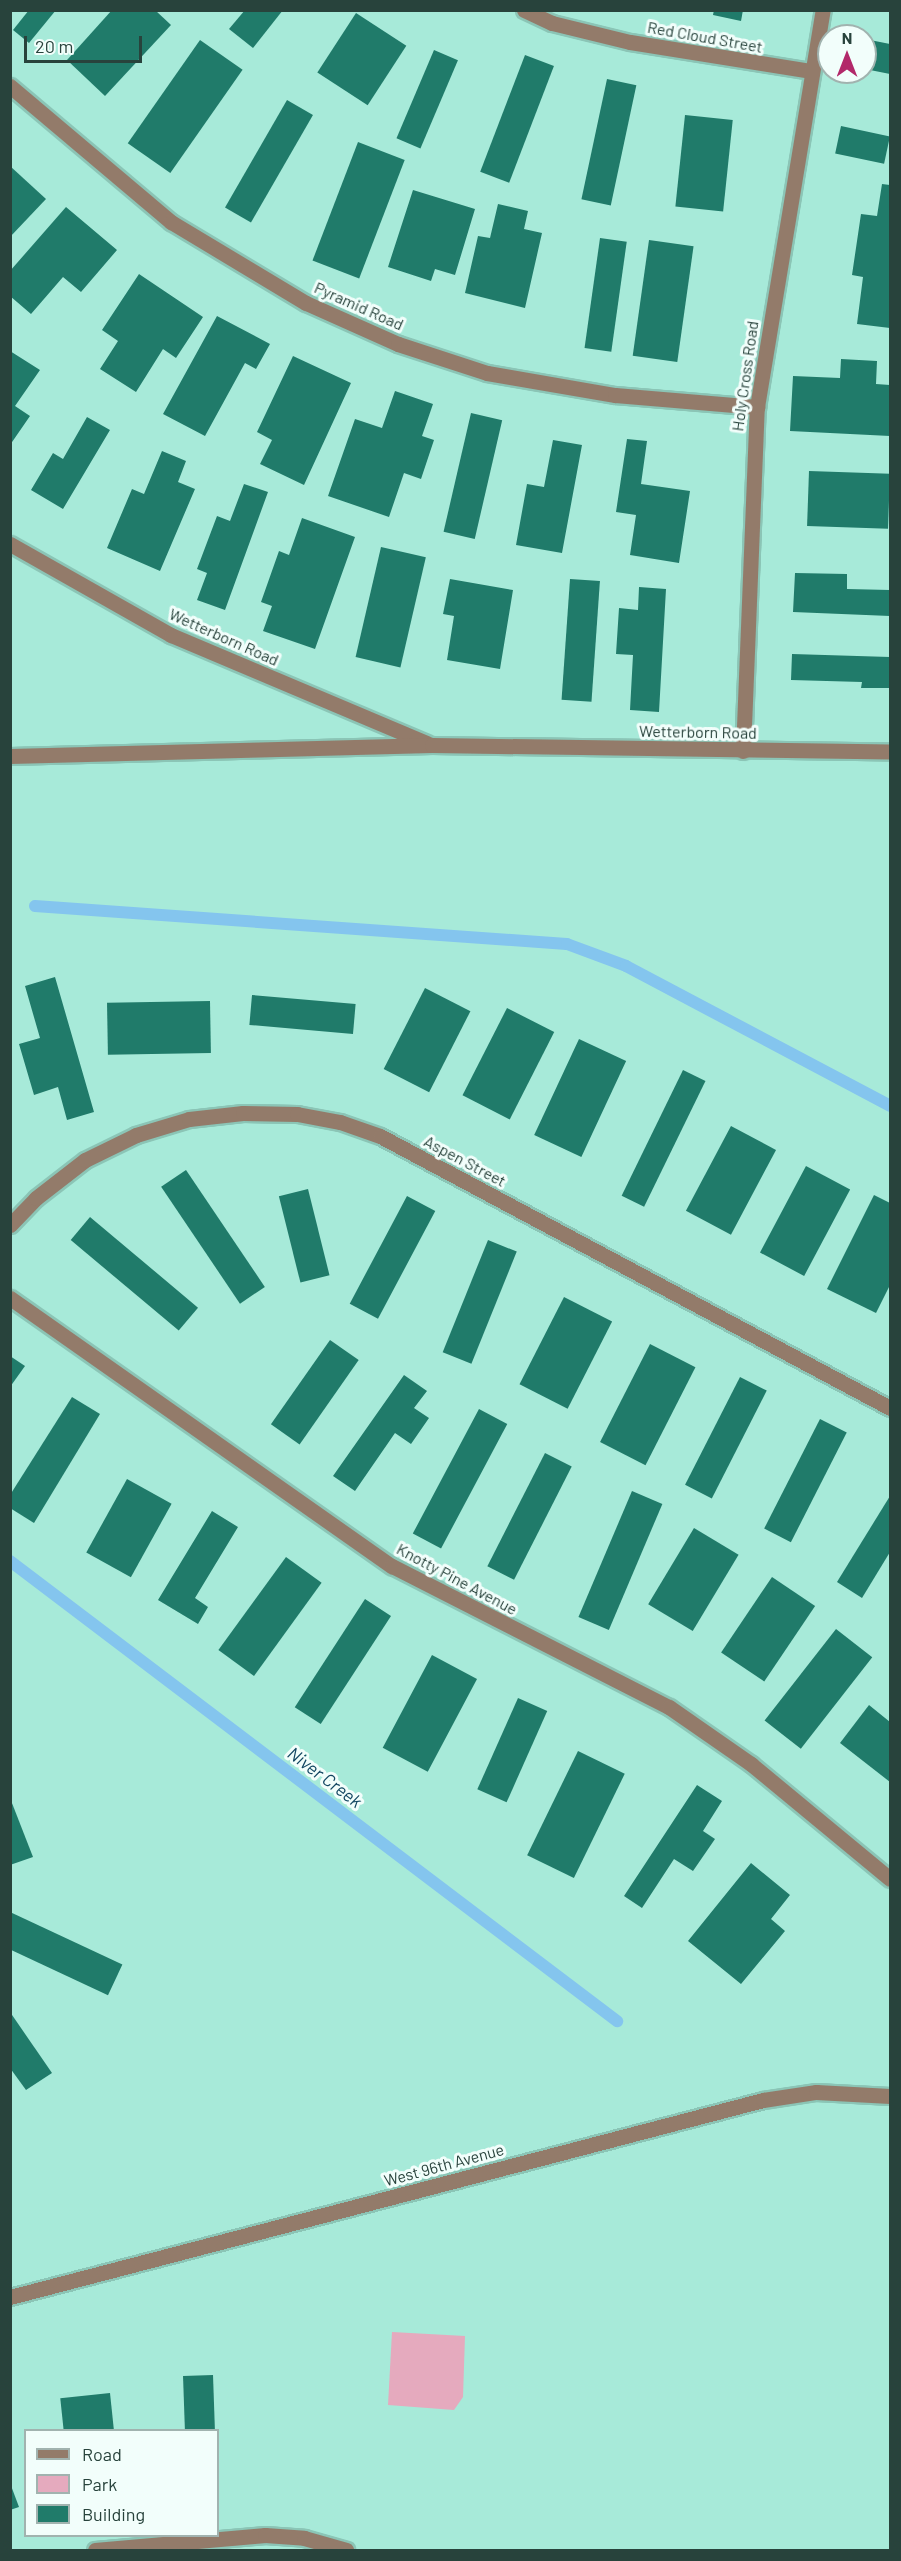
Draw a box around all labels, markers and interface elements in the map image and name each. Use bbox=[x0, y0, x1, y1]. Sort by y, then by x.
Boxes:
street label: Red Cloud Street bbox=[646, 17, 764, 57]
scale bar bbox=[27, 24, 146, 62]
north arrow bbox=[817, 24, 877, 84]
text: N bbox=[842, 28, 852, 47]
text: 20 m bbox=[35, 35, 73, 57]
street label: Pyramid Road bbox=[312, 278, 406, 334]
street label: Holy Cross Road bbox=[728, 320, 762, 432]
street label: Wetterborn Road bbox=[166, 604, 282, 670]
street label: Wetterborn Road bbox=[639, 721, 757, 743]
street label: Aspen Street bbox=[421, 1131, 509, 1191]
street label: Knotty Pine Avenue bbox=[393, 1539, 521, 1619]
water label: Niver Creek bbox=[284, 1742, 366, 1812]
street label: West 96th Avenue bbox=[382, 2140, 506, 2190]
legend bbox=[24, 2429, 219, 2537]
text: Road bbox=[82, 2443, 122, 2465]
text: Park bbox=[82, 2473, 117, 2495]
text: Building bbox=[82, 2503, 145, 2525]

